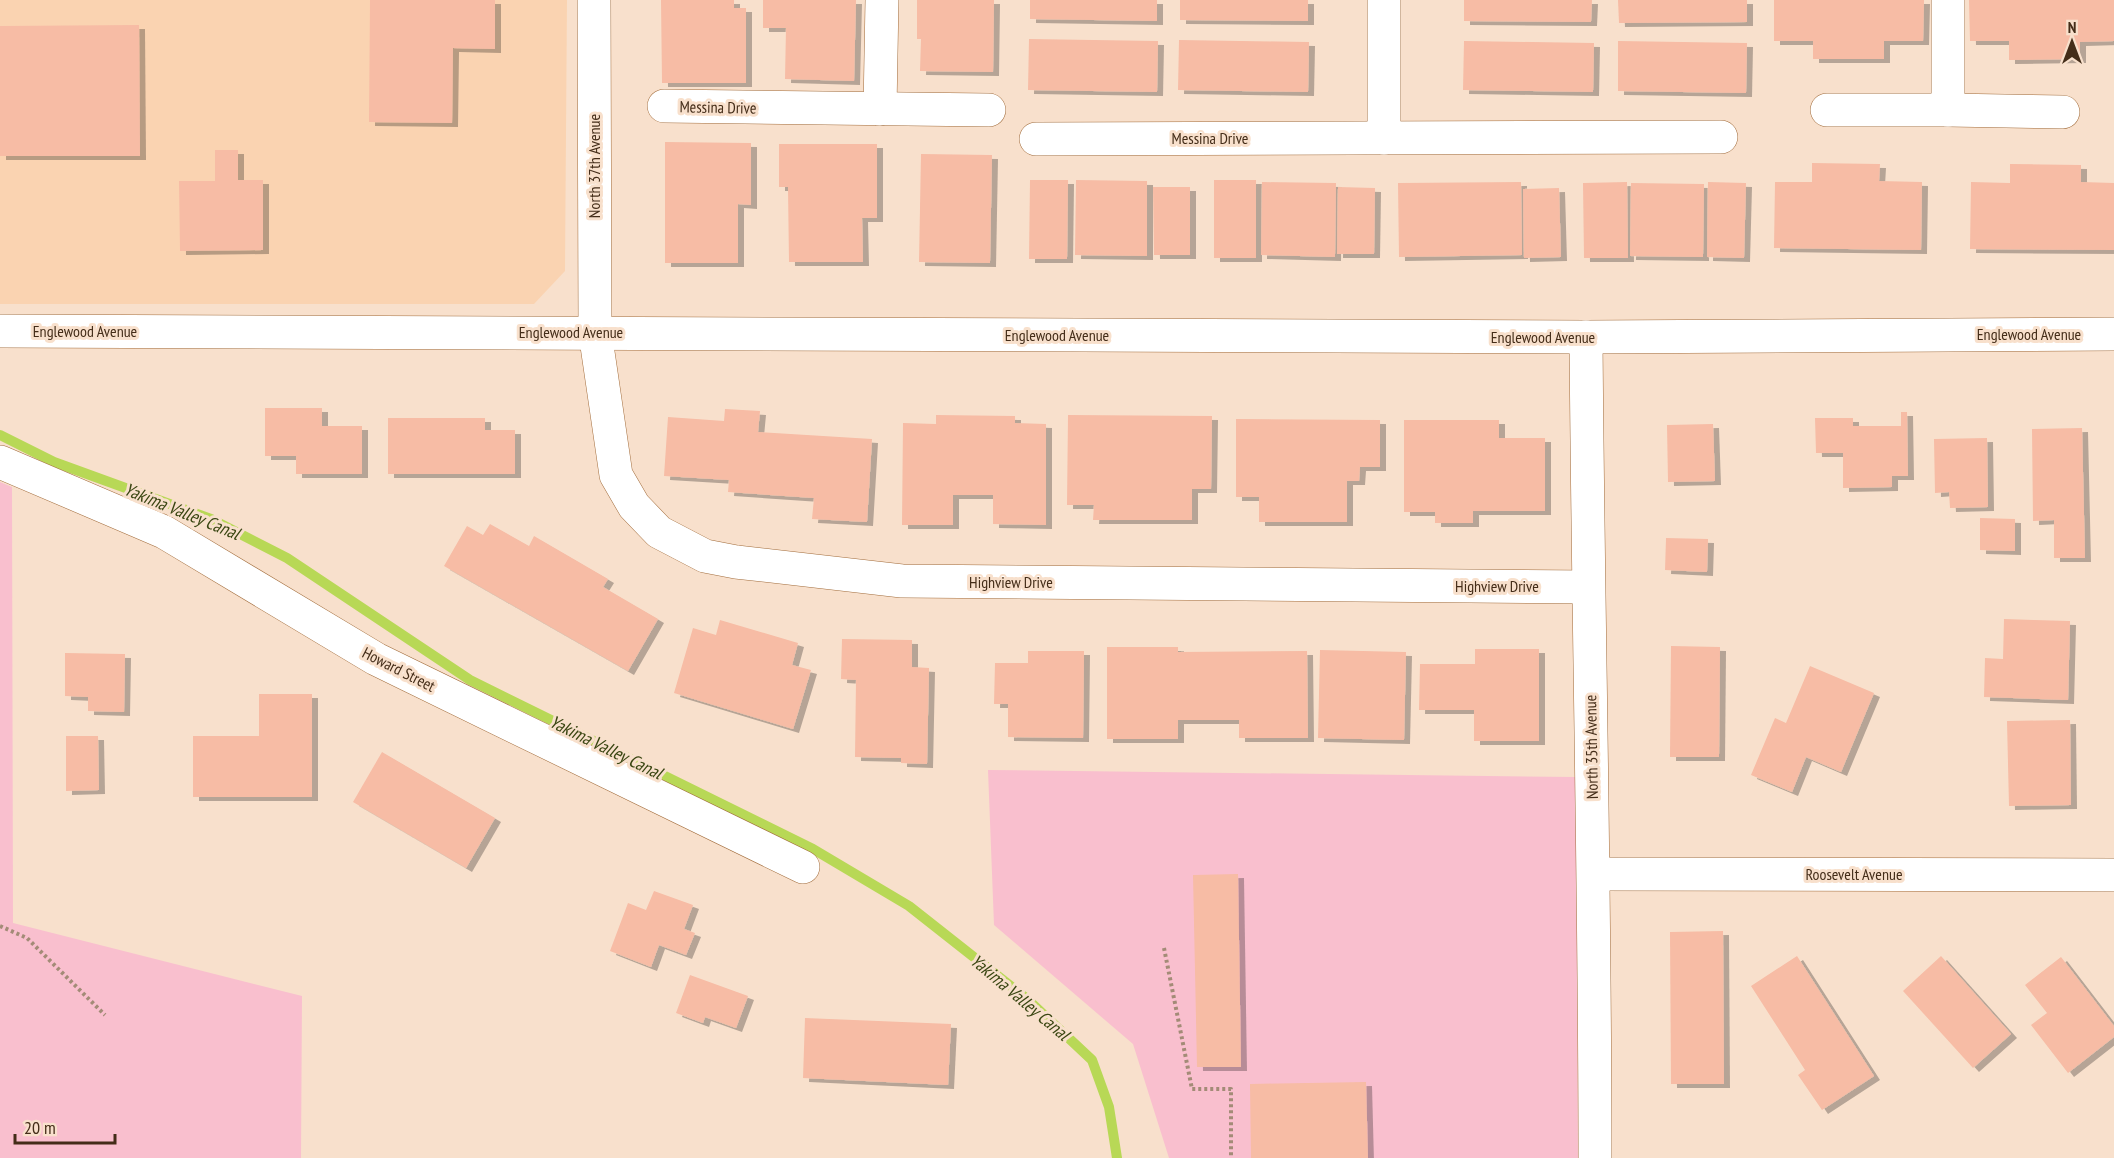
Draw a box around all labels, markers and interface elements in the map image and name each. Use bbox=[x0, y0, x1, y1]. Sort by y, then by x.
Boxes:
north arrow bbox=[2042, 12, 2102, 72]
text: N bbox=[2068, 17, 2076, 37]
street label: Messina Drive bbox=[679, 96, 757, 118]
street label: North 37th Avenue bbox=[584, 114, 604, 218]
street label: Messina Drive bbox=[1172, 128, 1248, 148]
street label: Englewood Avenue bbox=[33, 321, 137, 341]
street label: Englewood Avenue bbox=[519, 322, 623, 342]
street label: Englewood Avenue bbox=[1977, 324, 2081, 344]
street label: Englewood Avenue bbox=[1005, 325, 1109, 345]
street label: Englewood Avenue bbox=[1491, 327, 1595, 347]
water label: Yakima Valley Canal bbox=[121, 477, 245, 545]
street label: Highview Drive bbox=[969, 572, 1053, 592]
street label: Highview Drive bbox=[1455, 576, 1539, 596]
street label: Howard Street bbox=[359, 642, 439, 696]
street label: North 35th Avenue bbox=[1580, 695, 1602, 799]
water label: Yakima Valley Canal bbox=[546, 710, 668, 785]
street label: Roosevelt Avenue bbox=[1806, 864, 1903, 884]
water label: Yakima Valley Canal bbox=[966, 949, 1076, 1046]
scale bar bbox=[15, 1107, 116, 1145]
text: 20 m bbox=[24, 1116, 56, 1139]

